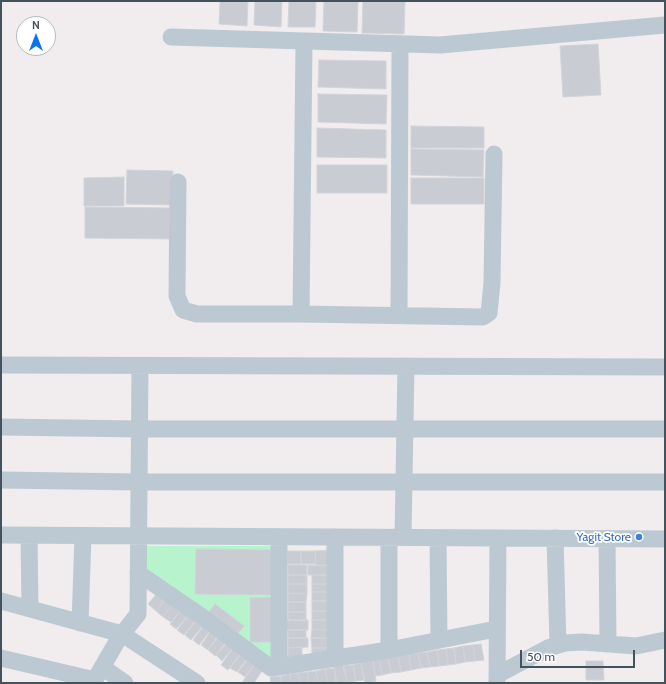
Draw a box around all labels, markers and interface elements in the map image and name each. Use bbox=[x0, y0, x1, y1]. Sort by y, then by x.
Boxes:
north arrow bbox=[16, 16, 56, 56]
text: N bbox=[32, 18, 40, 32]
place label: Yagit Store bbox=[577, 530, 631, 544]
marker: Yagit Store bbox=[634, 532, 644, 542]
scale bar bbox=[522, 642, 637, 668]
text: 50 m bbox=[527, 649, 555, 664]

